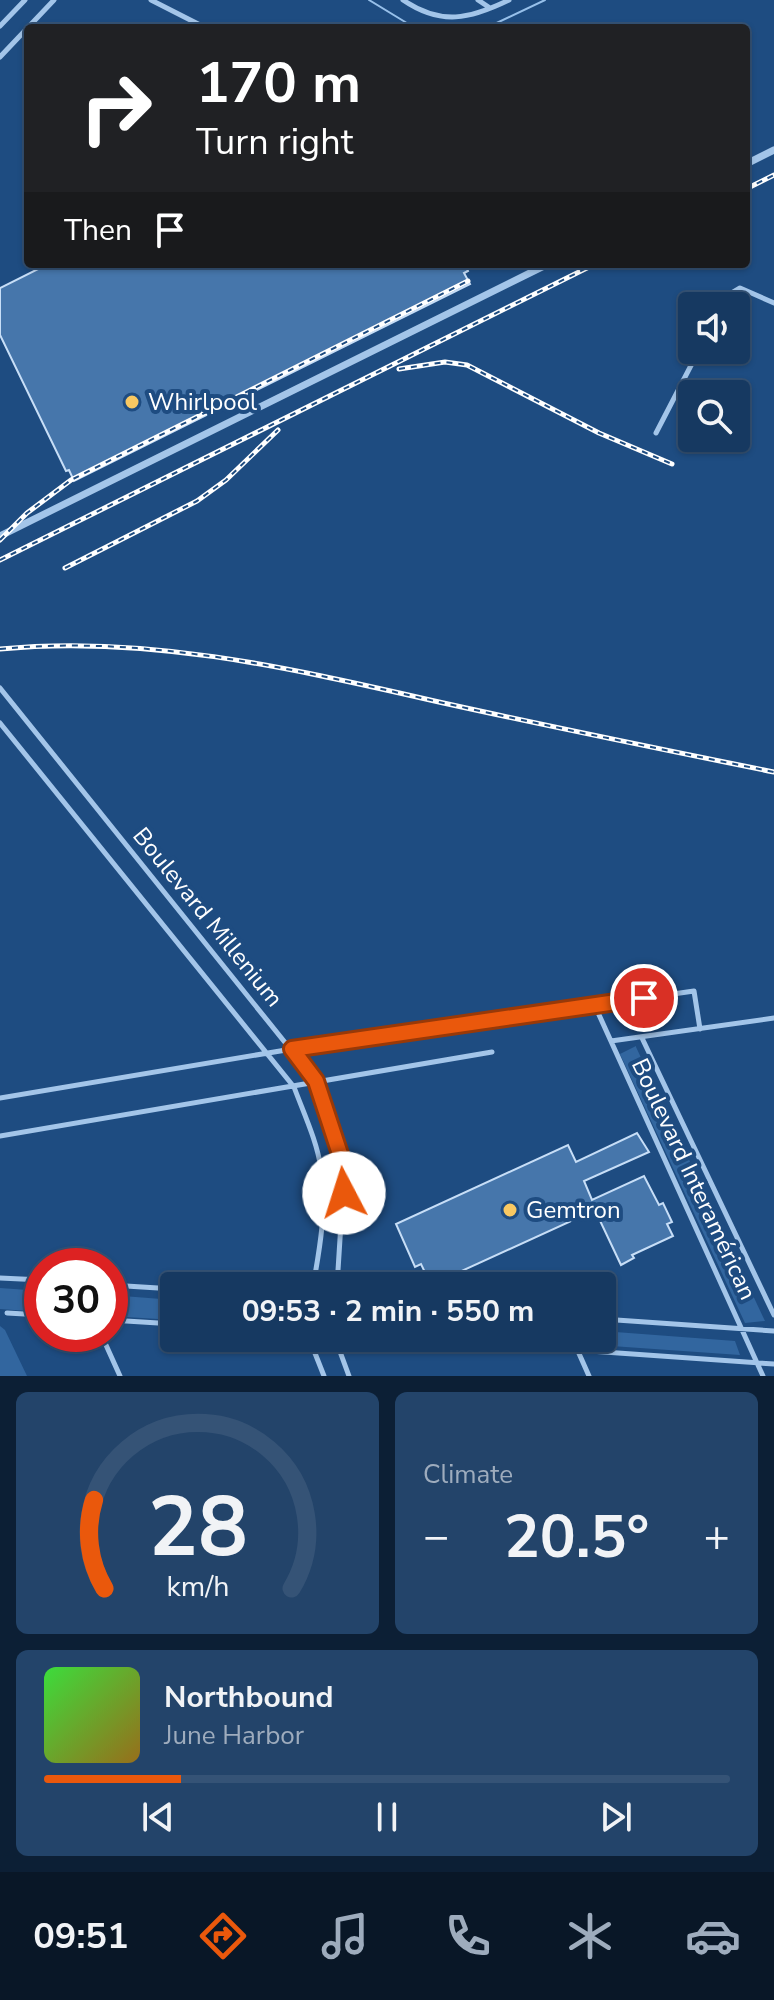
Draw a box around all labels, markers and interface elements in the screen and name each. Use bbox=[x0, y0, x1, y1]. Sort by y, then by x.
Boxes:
text: 170 m bbox=[196, 45, 361, 122]
icon: right bbox=[64, 56, 168, 160]
text: Turn right bbox=[196, 118, 353, 167]
icon: arrive bbox=[148, 208, 192, 252]
text: Then bbox=[64, 210, 132, 251]
map controls bbox=[678, 292, 750, 452]
button: sound bbox=[678, 292, 750, 364]
button: search bbox=[678, 380, 750, 452]
place label: Whirlpool bbox=[148, 386, 257, 418]
marker: Whirlpool bbox=[123, 393, 141, 411]
street label: Boulevard Millenium bbox=[126, 821, 290, 1013]
pin bbox=[610, 964, 678, 1032]
icon: arrive bbox=[622, 976, 666, 1020]
street label: Boulevard Interamérican bbox=[624, 1053, 764, 1305]
position arrow bbox=[302, 1151, 386, 1235]
place label: Gemtron bbox=[526, 1194, 621, 1226]
marker: Gemtron bbox=[501, 1201, 519, 1219]
speed limit sign: 30 bbox=[24, 1248, 128, 1352]
text: 09:53 · 2 min · 550 m bbox=[242, 1291, 534, 1332]
text: Climate bbox=[423, 1457, 513, 1492]
text: 28 bbox=[148, 1471, 247, 1584]
text: 20.5° bbox=[504, 1496, 649, 1578]
text: − bbox=[423, 1507, 449, 1567]
text: + bbox=[704, 1507, 730, 1567]
text: km/h bbox=[166, 1567, 229, 1606]
text: Northbound bbox=[164, 1677, 334, 1718]
text: June Harbor bbox=[164, 1718, 304, 1753]
icon: previous bbox=[136, 1795, 180, 1839]
icon: pause bbox=[365, 1795, 409, 1839]
icon: next bbox=[594, 1795, 638, 1839]
icon: directions bbox=[195, 1908, 251, 1964]
icon: music bbox=[317, 1908, 373, 1964]
icon: phone bbox=[440, 1908, 496, 1964]
icon: climate bbox=[562, 1908, 618, 1964]
icon: car bbox=[685, 1908, 741, 1964]
text: 09:51 bbox=[33, 1912, 129, 1961]

